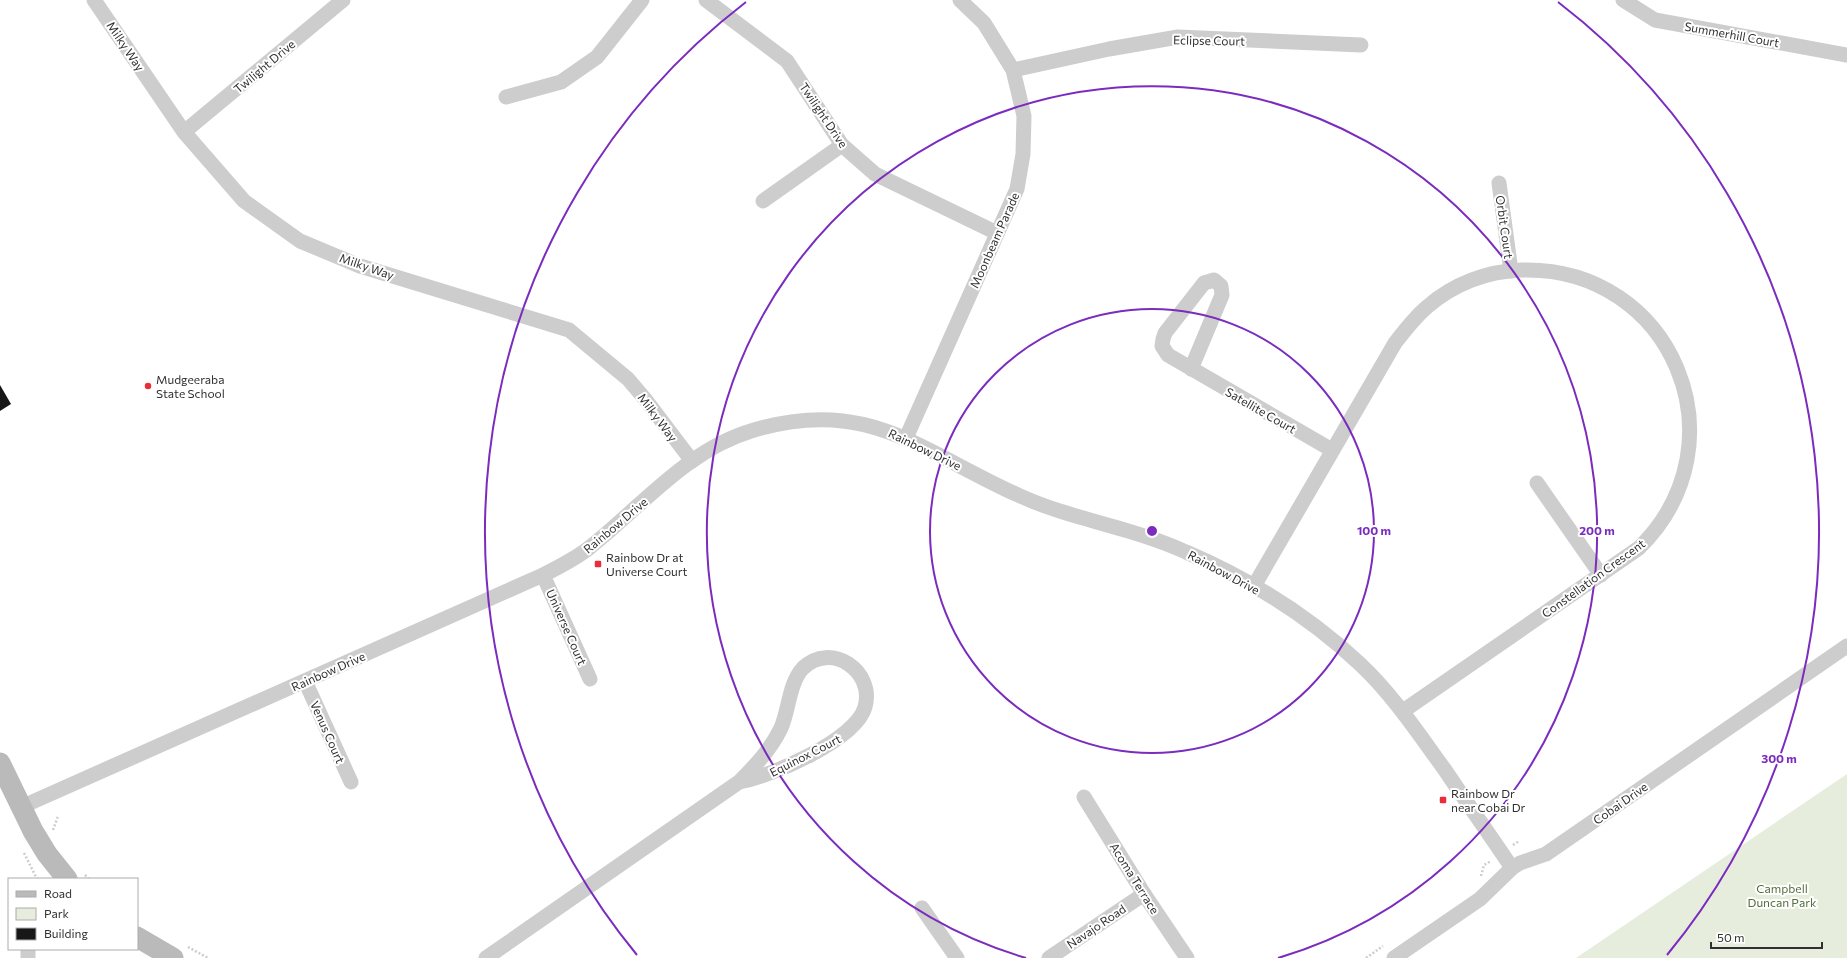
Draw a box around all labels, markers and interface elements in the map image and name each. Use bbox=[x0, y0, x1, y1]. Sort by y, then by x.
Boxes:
street label: Milky Way bbox=[104, 19, 148, 73]
street label: Summerhill Court bbox=[1684, 19, 1781, 49]
street label: Eclipse Court bbox=[1173, 32, 1245, 48]
street label: Twilight Drive bbox=[231, 36, 297, 96]
street label: Twilight Drive bbox=[797, 80, 851, 150]
street label: Moonbeam Parade bbox=[967, 190, 1021, 290]
street label: Orbit Court bbox=[1494, 194, 1516, 260]
street label: Milky Way bbox=[338, 250, 396, 282]
place label: Mudgeeraba State School bbox=[156, 372, 225, 400]
marker: Mudgeeraba State School bbox=[143, 381, 153, 391]
street label: Satellite Court bbox=[1223, 384, 1299, 436]
street label: Milky Way bbox=[635, 390, 681, 444]
street label: Rainbow Drive bbox=[886, 425, 964, 473]
street label: Rainbow Drive bbox=[580, 494, 650, 556]
text: 100 m bbox=[1357, 523, 1391, 537]
text: 200 m bbox=[1579, 523, 1615, 537]
centre of rings bbox=[1145, 524, 1159, 538]
street label: Constellation Crescent bbox=[1539, 536, 1647, 620]
street label: Rainbow Drive bbox=[1186, 547, 1262, 597]
place label: Rainbow Dr at Universe Court bbox=[606, 550, 688, 578]
marker: Rainbow Dr at Universe Court bbox=[593, 559, 603, 569]
street label: Universe Court bbox=[544, 587, 590, 667]
street label: Rainbow Drive bbox=[289, 648, 367, 694]
street label: Venus Court bbox=[308, 699, 348, 765]
street label: Equinox Court bbox=[767, 731, 843, 779]
text: 300 m bbox=[1761, 751, 1797, 765]
street label: Cobai Drive bbox=[1590, 779, 1650, 827]
place label: Rainbow Dr near Cobai Dr bbox=[1451, 786, 1526, 814]
marker: Rainbow Dr near Cobai Dr bbox=[1438, 795, 1448, 805]
street label: Acoma Terrace bbox=[1108, 840, 1162, 916]
legend bbox=[8, 878, 138, 950]
park label: Campbell Duncan Park bbox=[1748, 881, 1817, 909]
text: Road bbox=[44, 886, 72, 900]
street label: Navajo Road bbox=[1064, 901, 1128, 951]
text: Park bbox=[44, 906, 70, 920]
scale bar bbox=[1711, 924, 1822, 950]
text: Building bbox=[44, 926, 88, 940]
text: 50 m bbox=[1717, 930, 1745, 944]

